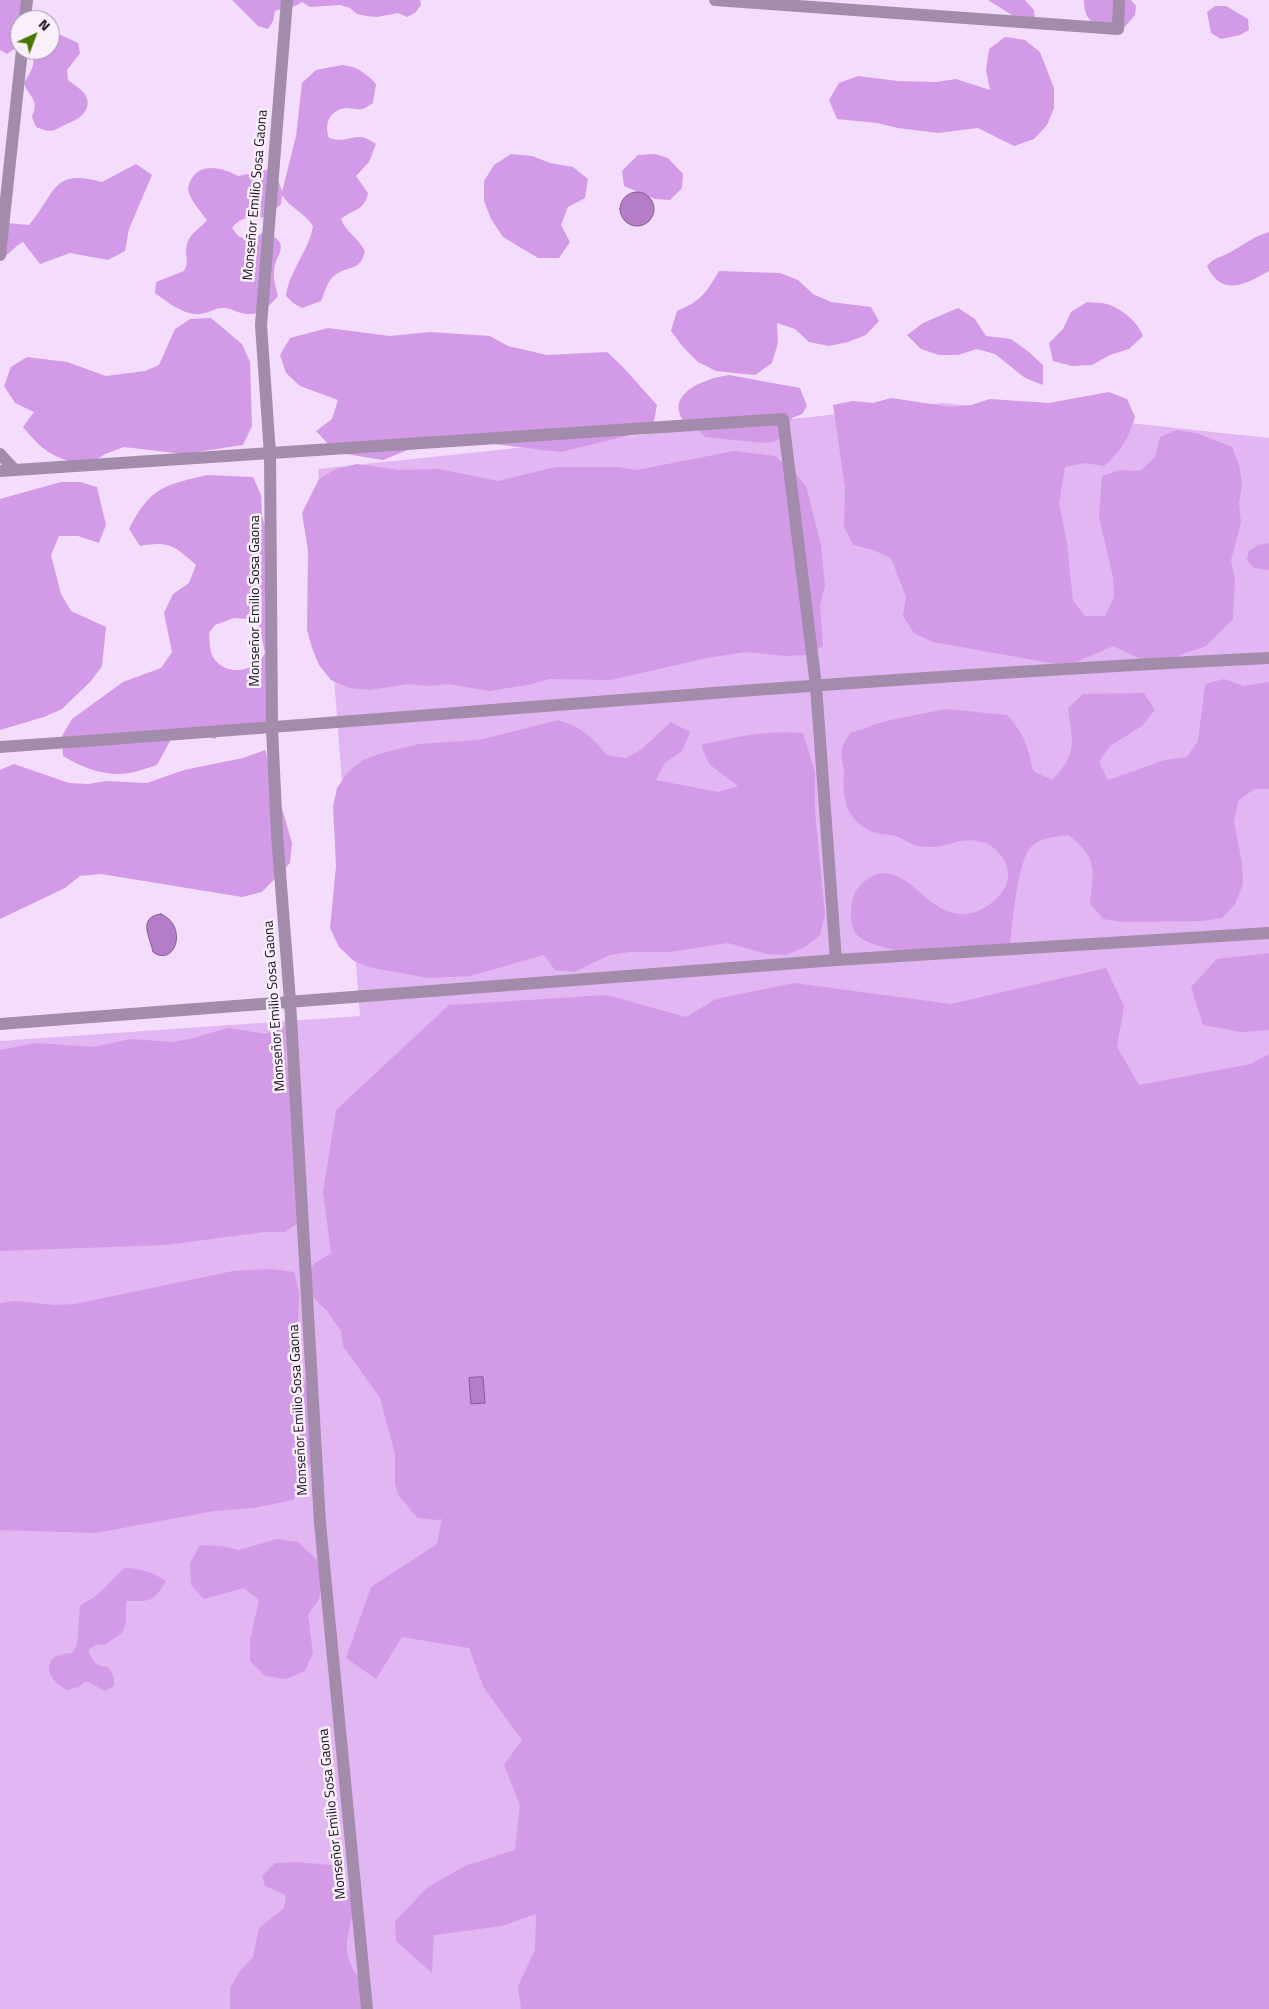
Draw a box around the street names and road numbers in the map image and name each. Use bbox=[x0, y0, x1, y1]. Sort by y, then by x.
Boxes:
street label: Monseñor Emilio Sosa Gaona bbox=[240, 109, 272, 281]
street label: Monseñor Emilio Sosa Gaona bbox=[248, 515, 264, 687]
street label: Monseñor Emilio Sosa Gaona bbox=[261, 920, 289, 1092]
street label: Monseñor Emilio Sosa Gaona bbox=[286, 1324, 312, 1496]
street label: Monseñor Emilio Sosa Gaona bbox=[316, 1728, 350, 1900]

